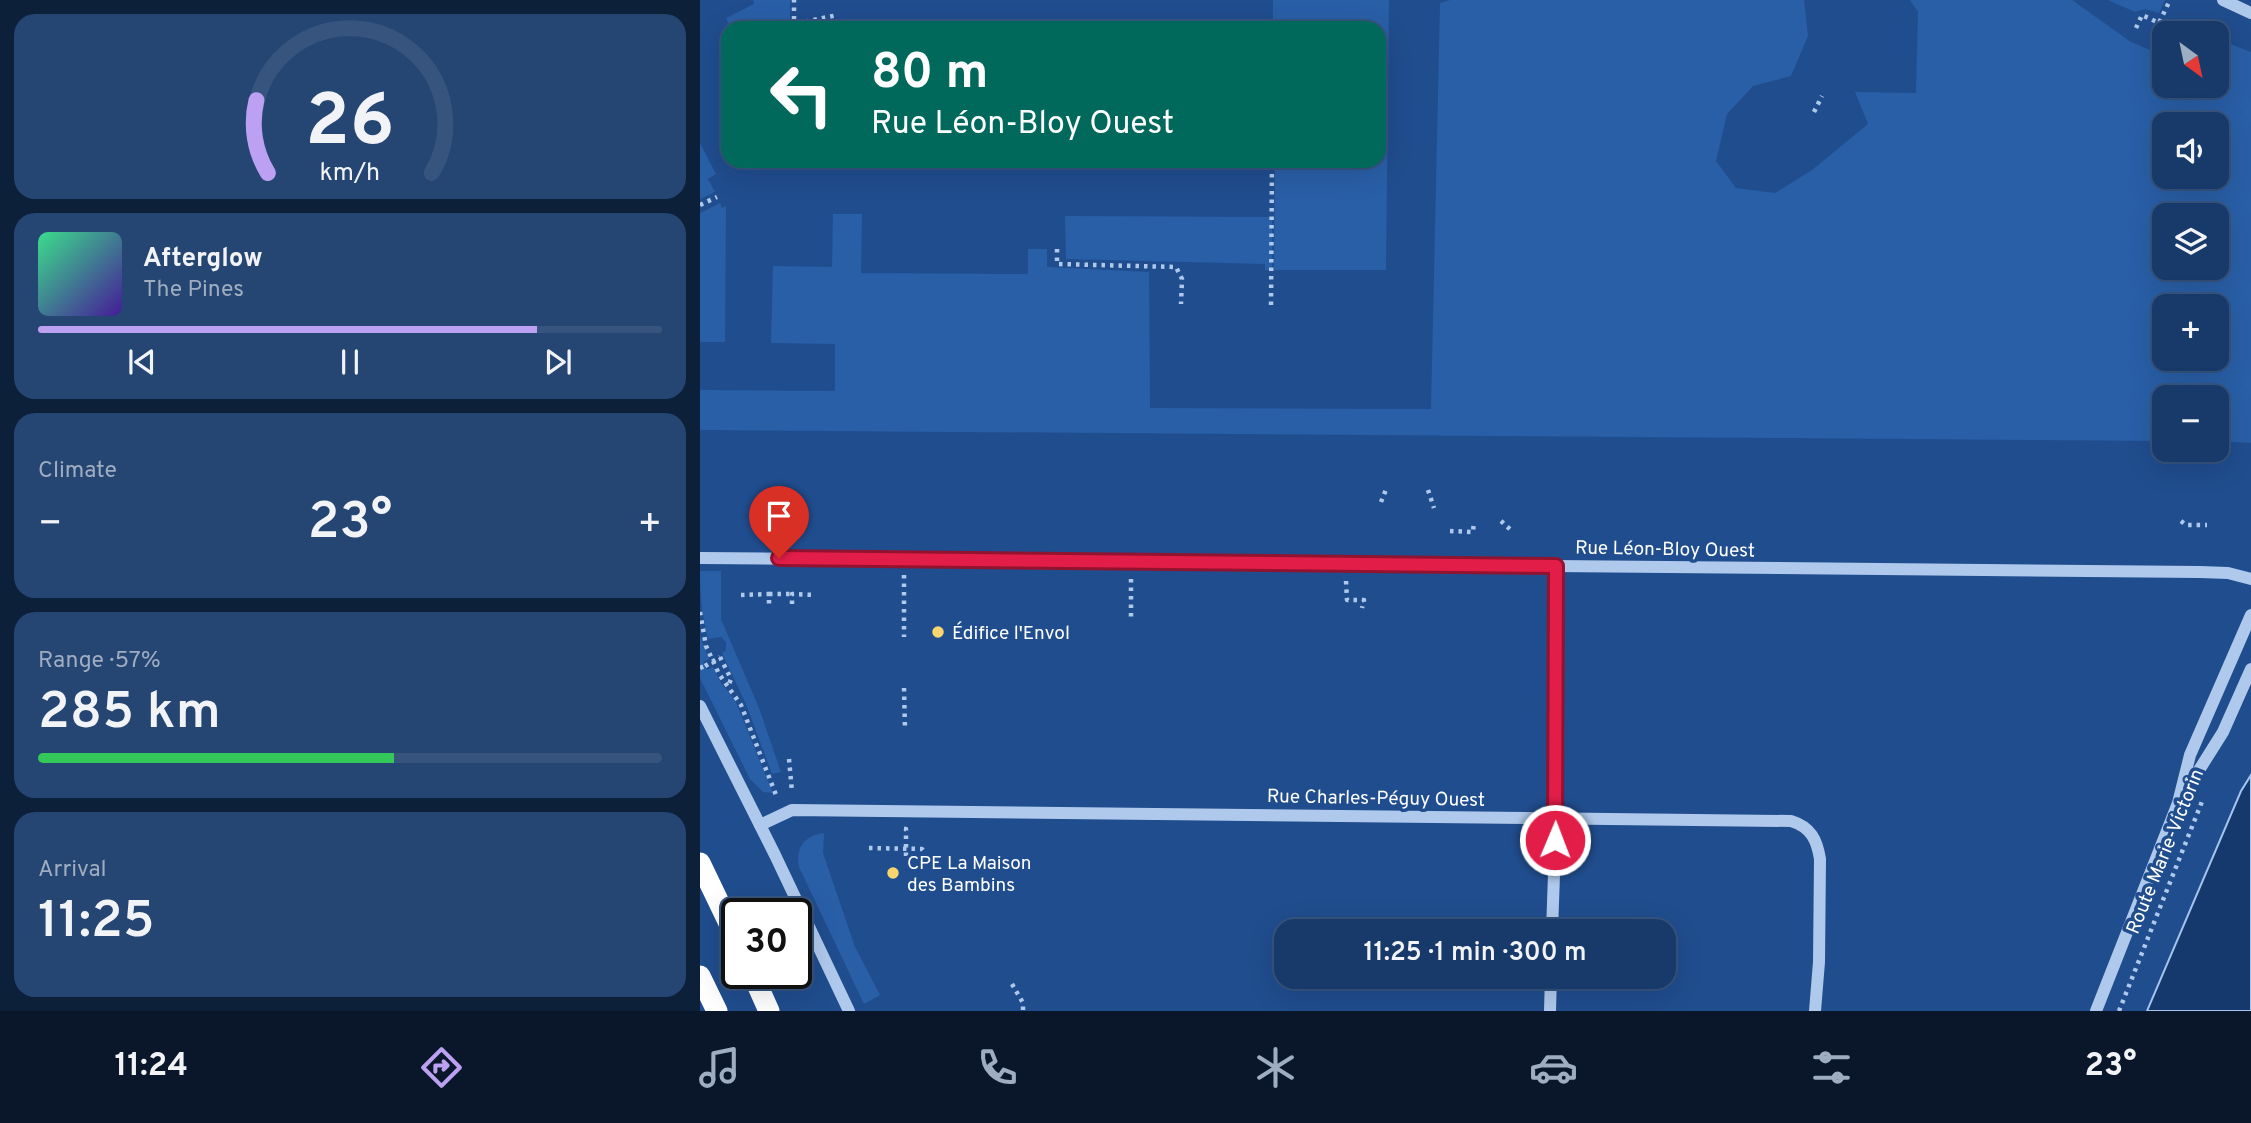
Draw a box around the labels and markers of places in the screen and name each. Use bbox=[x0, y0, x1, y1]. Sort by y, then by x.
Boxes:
pin bbox=[749, 486, 809, 558]
place label: Édifice l'Envol bbox=[952, 621, 1070, 646]
marker: Édifice l'Envol bbox=[930, 624, 946, 640]
place label: CPE La Maison des Bambins bbox=[907, 852, 1031, 898]
marker: CPE La Maison des Bambins bbox=[885, 865, 901, 881]

